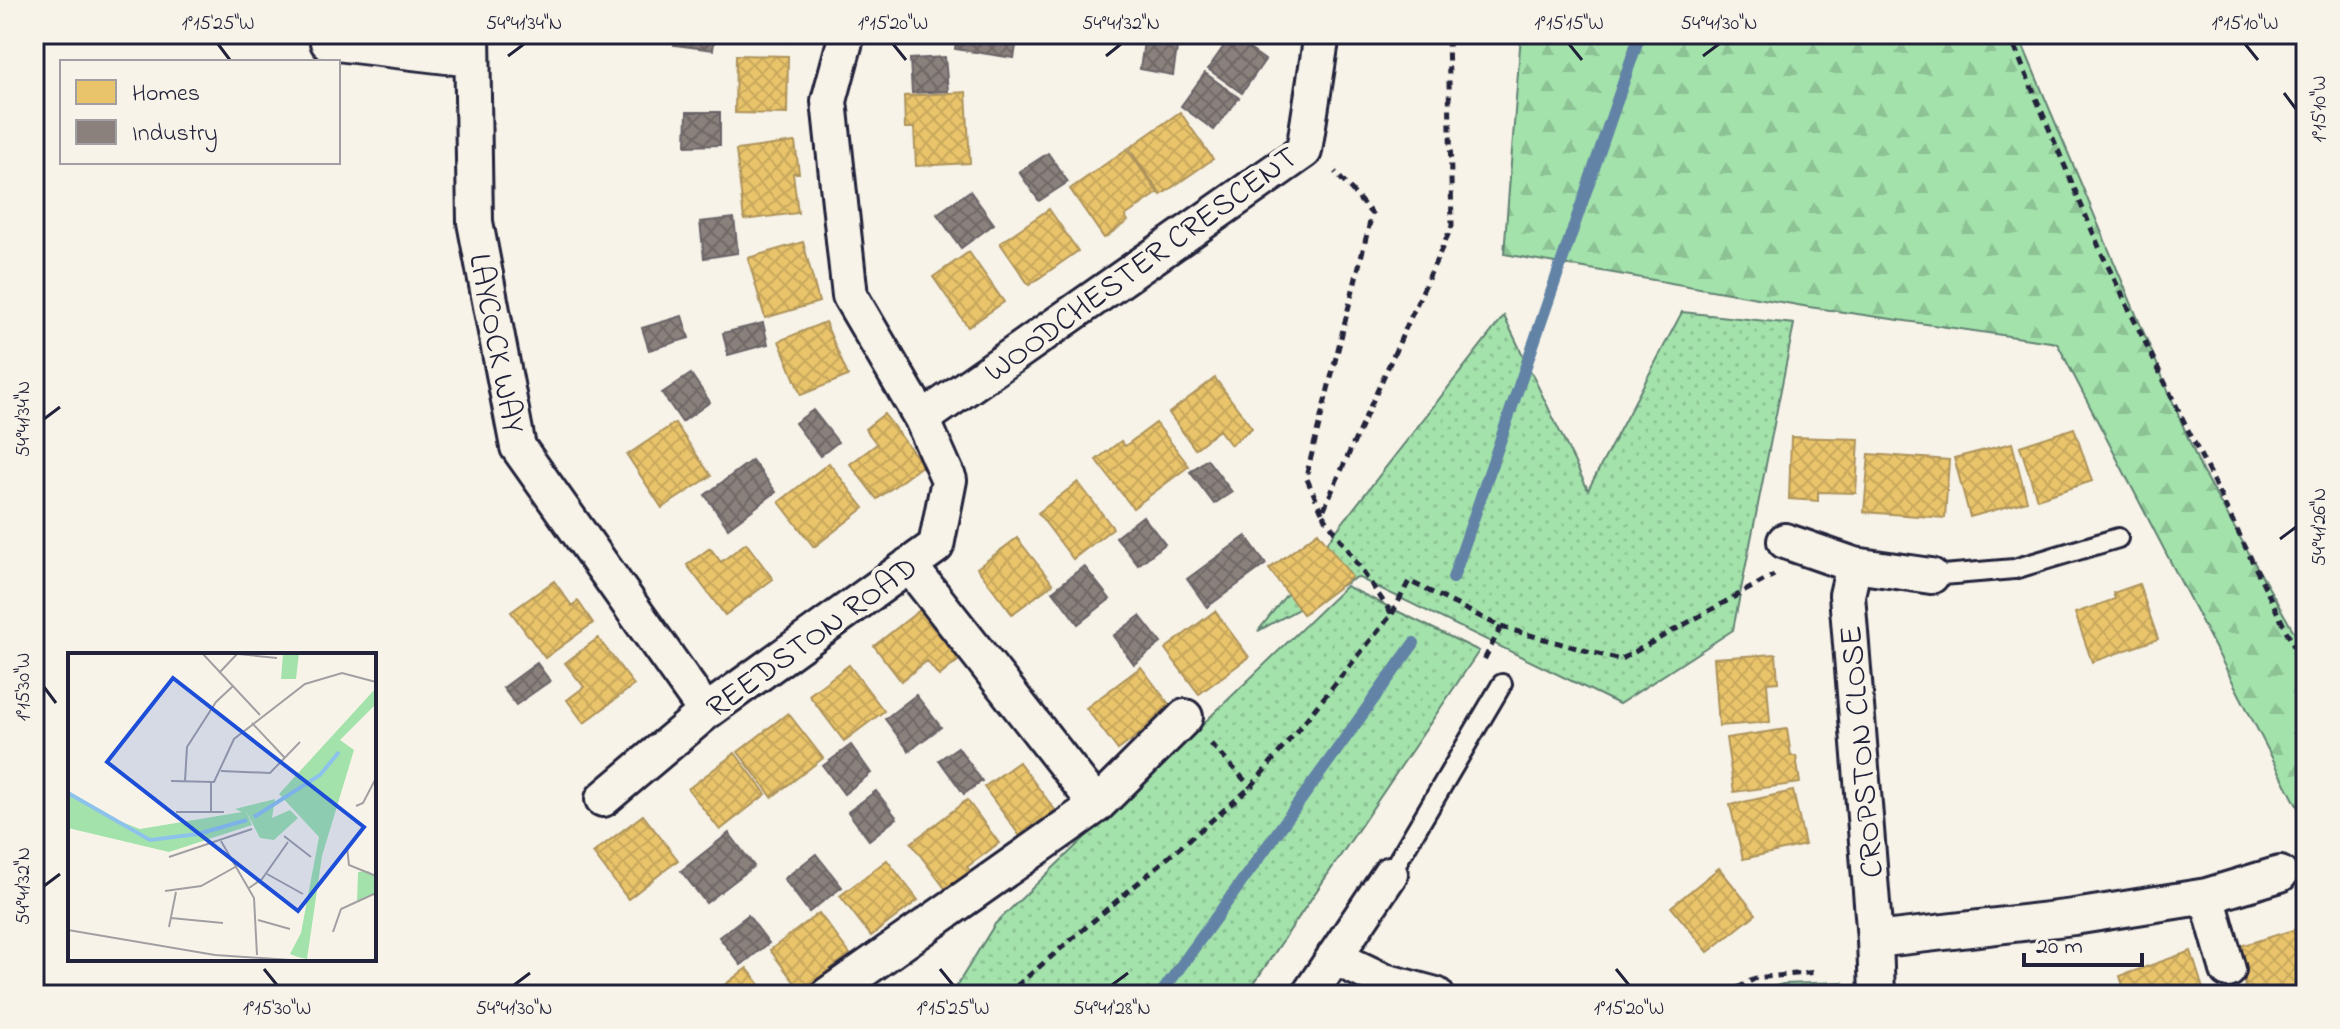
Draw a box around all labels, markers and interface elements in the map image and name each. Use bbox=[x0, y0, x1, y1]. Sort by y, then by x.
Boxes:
text: 1°15'25"W bbox=[181, 10, 255, 39]
text: 54°41'34"N bbox=[486, 10, 562, 39]
text: 1°15'20"W bbox=[858, 10, 928, 39]
text: 54°41'32"N bbox=[1082, 10, 1160, 39]
text: 1°15'15"W bbox=[1534, 10, 1604, 39]
text: 54°41'30"N bbox=[1681, 10, 1757, 39]
text: 1°15'10"W bbox=[2212, 10, 2278, 39]
legend bbox=[60, 60, 340, 164]
text: 1°15'10"W bbox=[2306, 76, 2335, 142]
text: Homes bbox=[132, 77, 200, 112]
text: Industry bbox=[132, 117, 218, 153]
street label: WOODCHESTER CRESCENT bbox=[976, 136, 1309, 396]
street label: LAYCOCK WAY bbox=[454, 250, 535, 438]
text: 54°41'34"N bbox=[10, 381, 39, 457]
text: 54°41'26"N bbox=[2306, 488, 2335, 566]
street label: REEDSTON ROAD bbox=[697, 546, 929, 732]
street label: CROPSTON CLOSE bbox=[1829, 624, 1898, 880]
text: 1°15'30"W bbox=[10, 653, 39, 721]
inset map bbox=[68, 653, 376, 961]
text: 54°41'32"N bbox=[10, 847, 39, 925]
scale bar bbox=[2024, 917, 2142, 967]
text: 20 m bbox=[2036, 930, 2083, 965]
text: 1°15'30"W bbox=[243, 995, 311, 1024]
text: 54°41'30"N bbox=[476, 995, 552, 1024]
text: 1°15'25"W bbox=[916, 995, 990, 1024]
text: 54°41'28"N bbox=[1073, 995, 1151, 1024]
text: 1°15'20"W bbox=[1594, 995, 1664, 1024]

